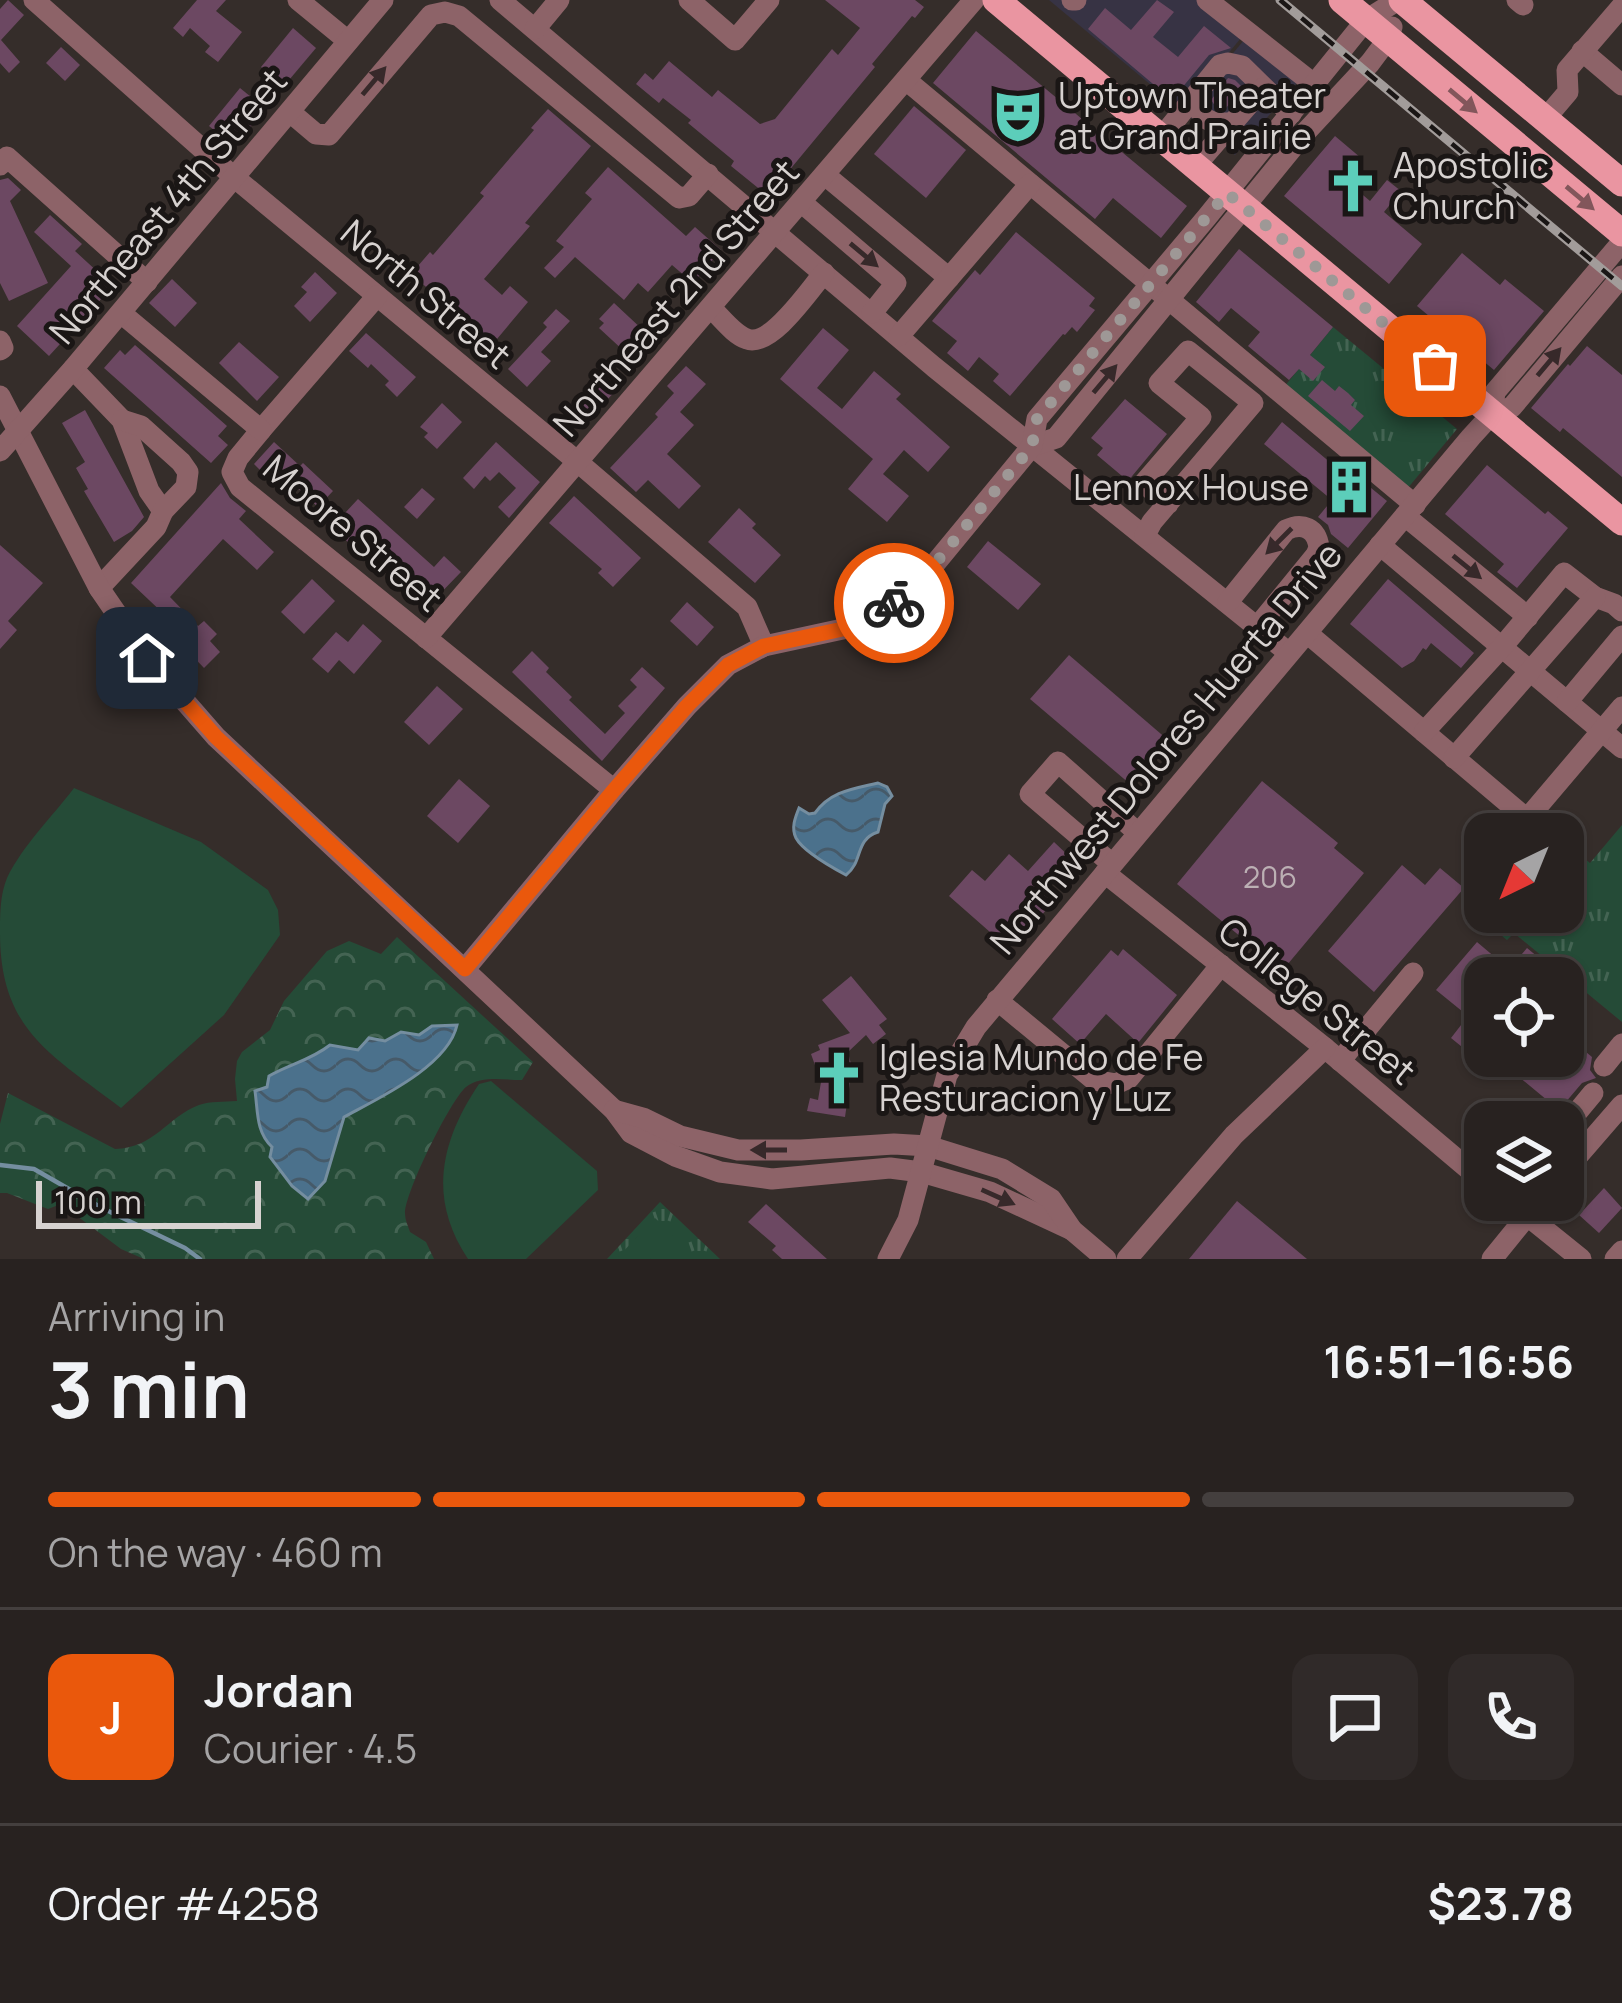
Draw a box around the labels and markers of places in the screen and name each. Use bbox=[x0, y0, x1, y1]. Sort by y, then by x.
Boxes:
place label: Uptown Theater at Grand Prairie bbox=[1058, 70, 1326, 160]
theatre icon: Uptown Theater at Grand Prairie bbox=[989, 87, 1047, 145]
place label: Apostolic Church bbox=[1393, 140, 1549, 230]
church icon: Apostolic Church bbox=[1324, 157, 1382, 215]
pin bbox=[1384, 315, 1486, 417]
building icon: Lennox House bbox=[1320, 458, 1378, 516]
place label: Lennox House bbox=[1073, 462, 1309, 511]
pin bbox=[96, 607, 198, 709]
place label: Iglesia Mundo de Fe Resturacion y Luz bbox=[879, 1032, 1204, 1122]
church icon: Iglesia Mundo de Fe Resturacion y Luz bbox=[810, 1049, 868, 1107]

